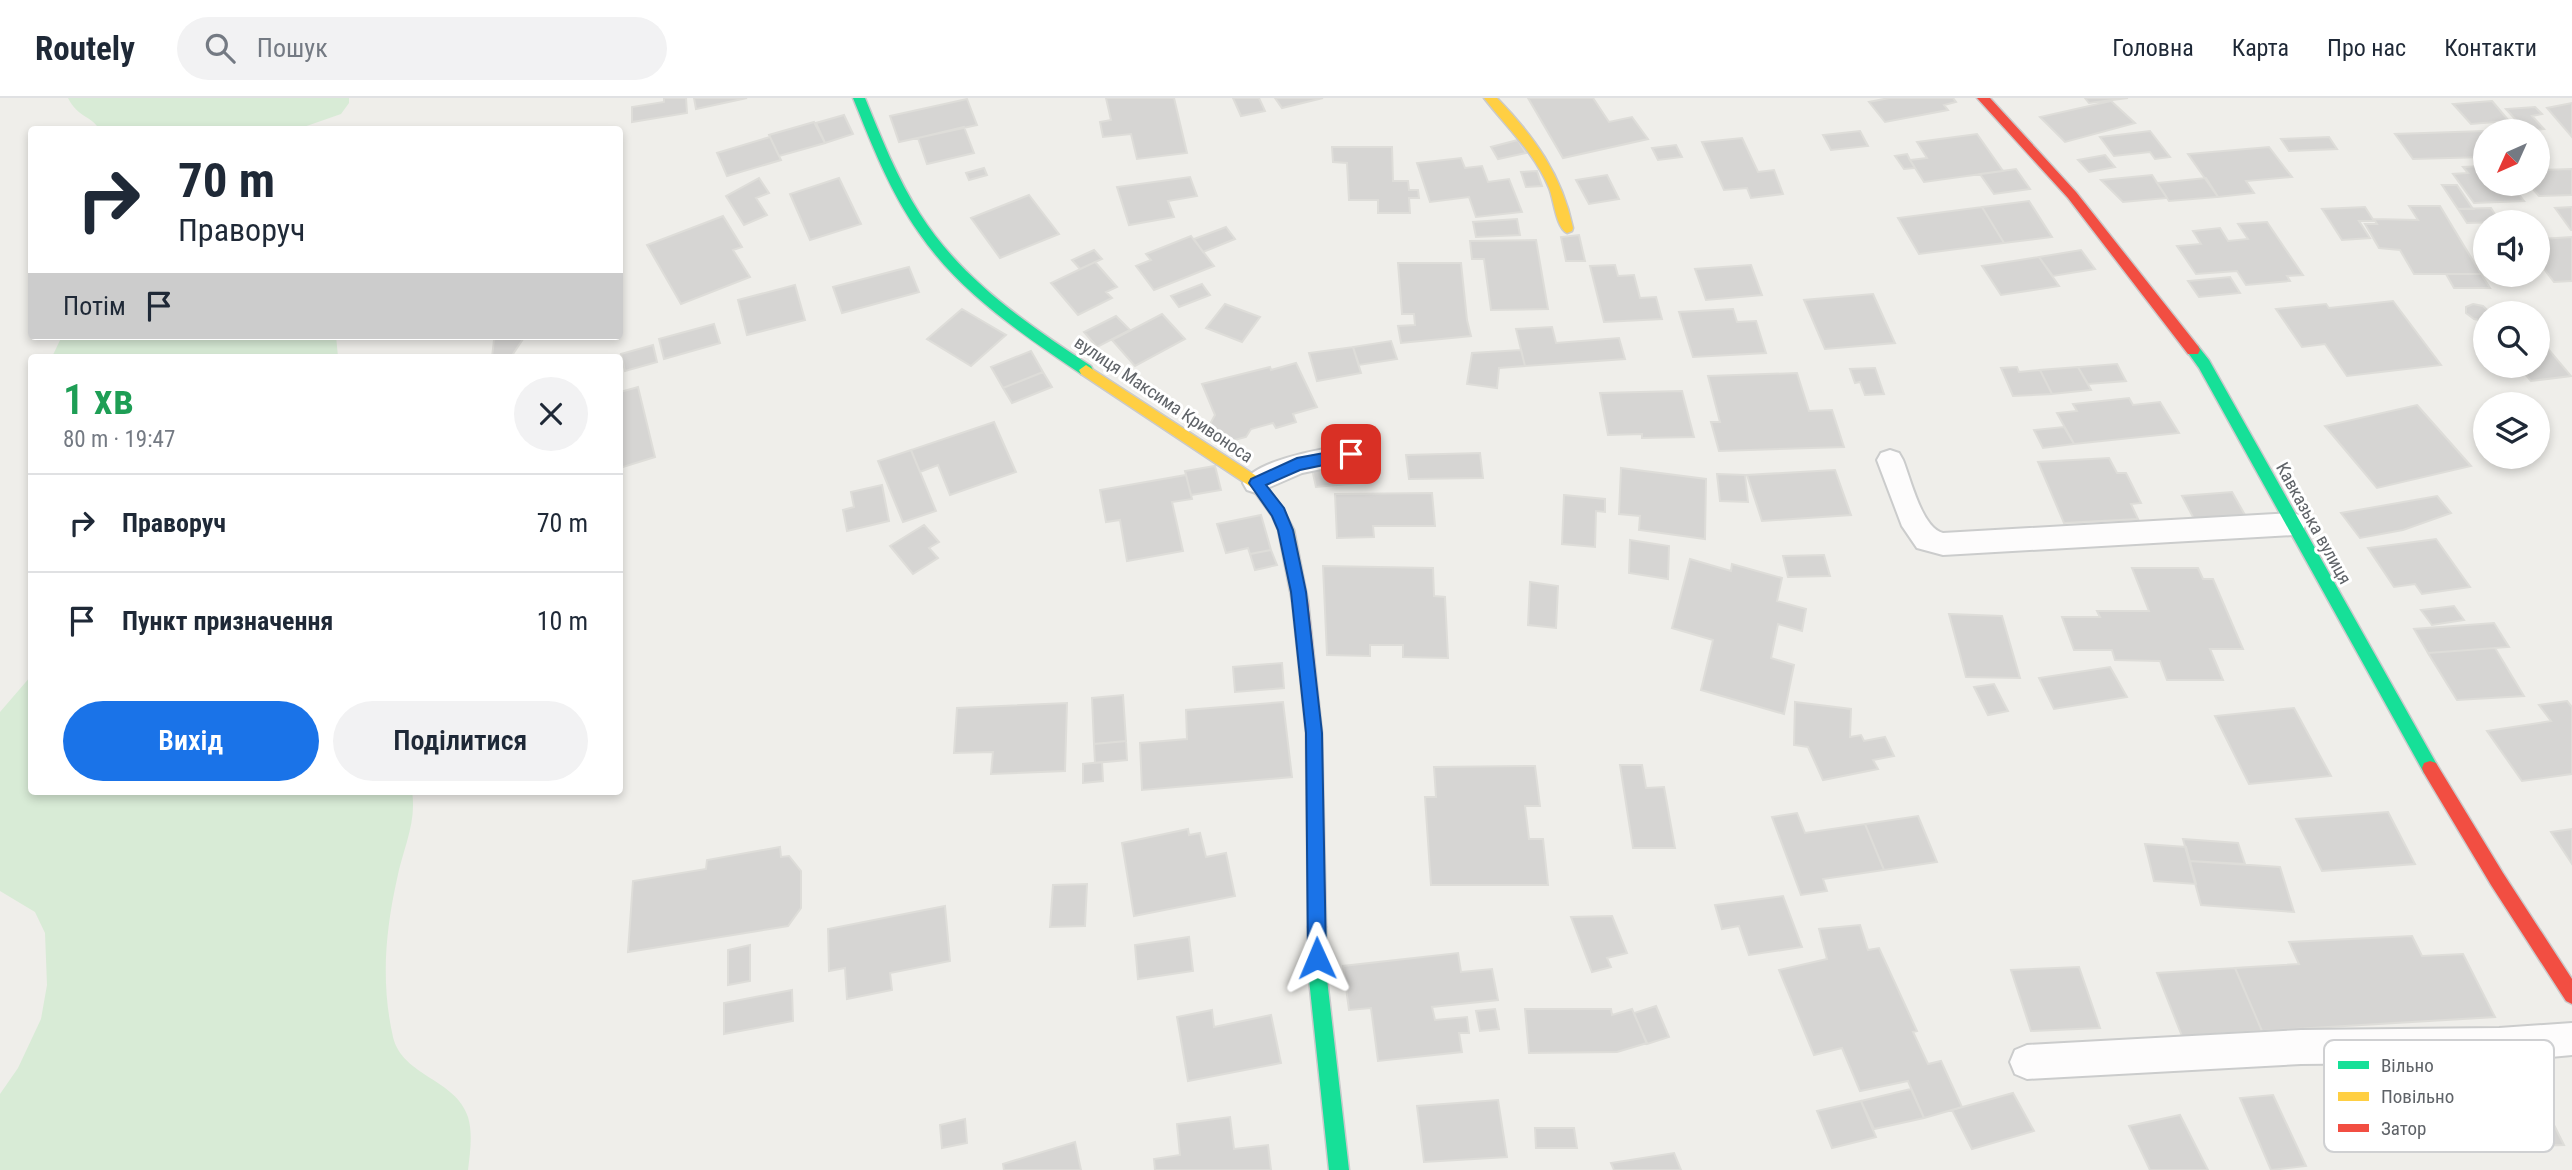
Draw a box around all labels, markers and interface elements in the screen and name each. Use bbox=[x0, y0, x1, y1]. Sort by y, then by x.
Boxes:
search box bbox=[177, 17, 667, 80]
text: Routely bbox=[35, 29, 135, 68]
icon: search bbox=[201, 29, 239, 67]
text: Пошук bbox=[257, 33, 328, 63]
text: Головна bbox=[2112, 34, 2194, 62]
text: Карта bbox=[2232, 34, 2289, 62]
text: Про нас bbox=[2327, 34, 2406, 62]
text: Контакти bbox=[2444, 34, 2537, 62]
north arrow bbox=[2473, 119, 2550, 196]
map controls bbox=[2473, 119, 2550, 469]
text: 70 m bbox=[178, 152, 275, 209]
icon: right bbox=[63, 154, 154, 245]
button: sound bbox=[2473, 210, 2550, 287]
text: Праворуч bbox=[178, 211, 305, 249]
icon: arrive bbox=[140, 287, 178, 325]
text: Потім bbox=[63, 291, 126, 321]
button: search bbox=[2473, 301, 2550, 378]
street label: вулиця Максима Кривоноса bbox=[1071, 331, 1257, 467]
text: 1 хв bbox=[63, 375, 134, 424]
button: close bbox=[514, 377, 588, 451]
button: layers bbox=[2473, 392, 2550, 469]
pin bbox=[1321, 424, 1381, 484]
text: 80 m · 19:47 bbox=[63, 426, 175, 453]
icon: arrive bbox=[1332, 435, 1370, 473]
street label: Кавказька вулиця bbox=[2272, 459, 2356, 587]
icon: right bbox=[63, 504, 101, 542]
text: Праворуч bbox=[122, 508, 226, 538]
text: 70 m bbox=[537, 508, 588, 538]
icon: arrive bbox=[63, 602, 101, 640]
text: Пункт призначення bbox=[122, 606, 333, 636]
text: 10 m bbox=[537, 606, 588, 636]
button: Вихід bbox=[63, 701, 319, 781]
button: Поділитися bbox=[333, 701, 588, 781]
position arrow bbox=[1280, 921, 1354, 995]
legend bbox=[2324, 1040, 2554, 1152]
text: Вільно bbox=[2381, 1054, 2434, 1077]
text: Повільно bbox=[2381, 1085, 2454, 1108]
text: Затор bbox=[2381, 1117, 2426, 1140]

